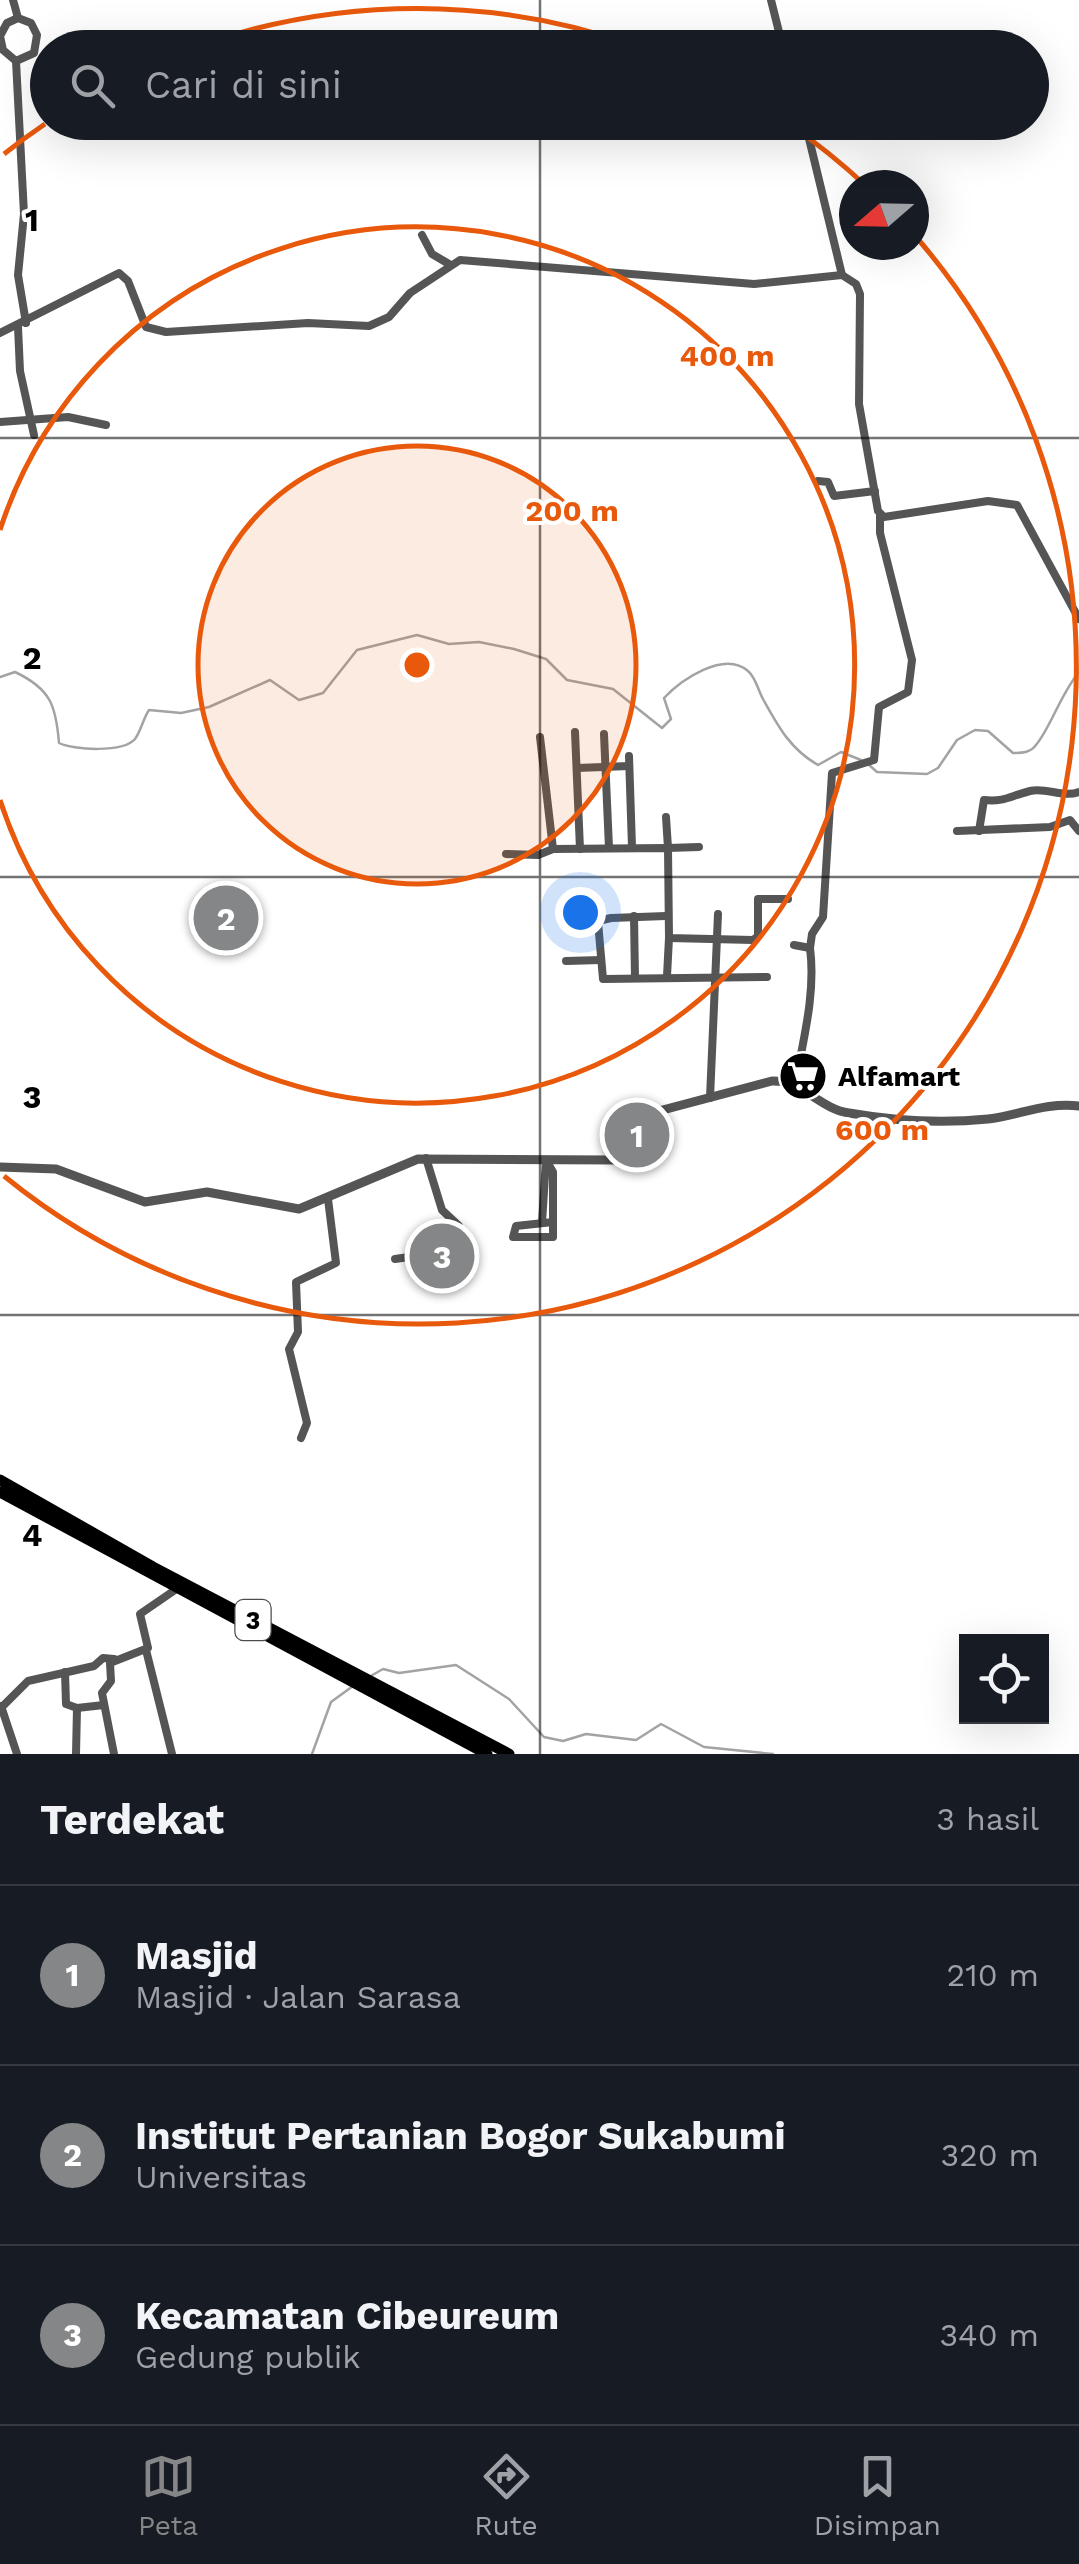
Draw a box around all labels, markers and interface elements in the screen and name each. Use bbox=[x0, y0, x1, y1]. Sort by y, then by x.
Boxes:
search box bbox=[30, 30, 1049, 140]
icon: search bbox=[65, 58, 120, 113]
text: Cari di sini bbox=[145, 63, 342, 107]
north arrow bbox=[839, 170, 929, 260]
text: 1 bbox=[25, 201, 39, 239]
text: 400 m bbox=[680, 338, 774, 373]
text: 200 m bbox=[525, 493, 619, 528]
text: 2 bbox=[22, 639, 42, 677]
centre of rings bbox=[399, 647, 435, 683]
pin: 2 bbox=[194, 880, 258, 956]
your location bbox=[555, 887, 606, 938]
supermarket icon: Alfamart bbox=[777, 1050, 829, 1102]
place label: Alfamart bbox=[838, 1060, 960, 1093]
text: 3 bbox=[23, 1078, 41, 1116]
pin: 1 bbox=[604, 1098, 670, 1172]
text: 600 m bbox=[835, 1112, 929, 1147]
pin: 3 bbox=[410, 1218, 474, 1294]
text: 4 bbox=[22, 1516, 42, 1554]
road number: 3 bbox=[236, 1600, 270, 1640]
map controls bbox=[959, 1634, 1049, 1724]
button: locate bbox=[959, 1634, 1049, 1724]
text: Terdekat bbox=[40, 1795, 224, 1844]
text: 3 hasil bbox=[936, 1800, 1039, 1838]
text: Masjid bbox=[135, 1934, 258, 1978]
text: 1 bbox=[66, 1956, 79, 1994]
text: 210 m bbox=[947, 1956, 1039, 1994]
text: Masjid · Jalan Sarasa bbox=[135, 1978, 461, 2016]
text: Institut Pertanian Bogor Sukabumi bbox=[135, 2114, 786, 2158]
text: 2 bbox=[63, 2136, 82, 2174]
text: 320 m bbox=[940, 2136, 1039, 2174]
text: Universitas bbox=[135, 2158, 307, 2196]
text: Kecamatan Cibeureum bbox=[135, 2294, 559, 2338]
text: 3 bbox=[63, 2316, 82, 2354]
text: 340 m bbox=[939, 2316, 1039, 2354]
text: Gedung publik bbox=[135, 2338, 361, 2376]
tab: Peta bbox=[138, 2449, 198, 2542]
tab: Rute bbox=[474, 2449, 538, 2542]
tab: Disimpan bbox=[814, 2449, 941, 2542]

